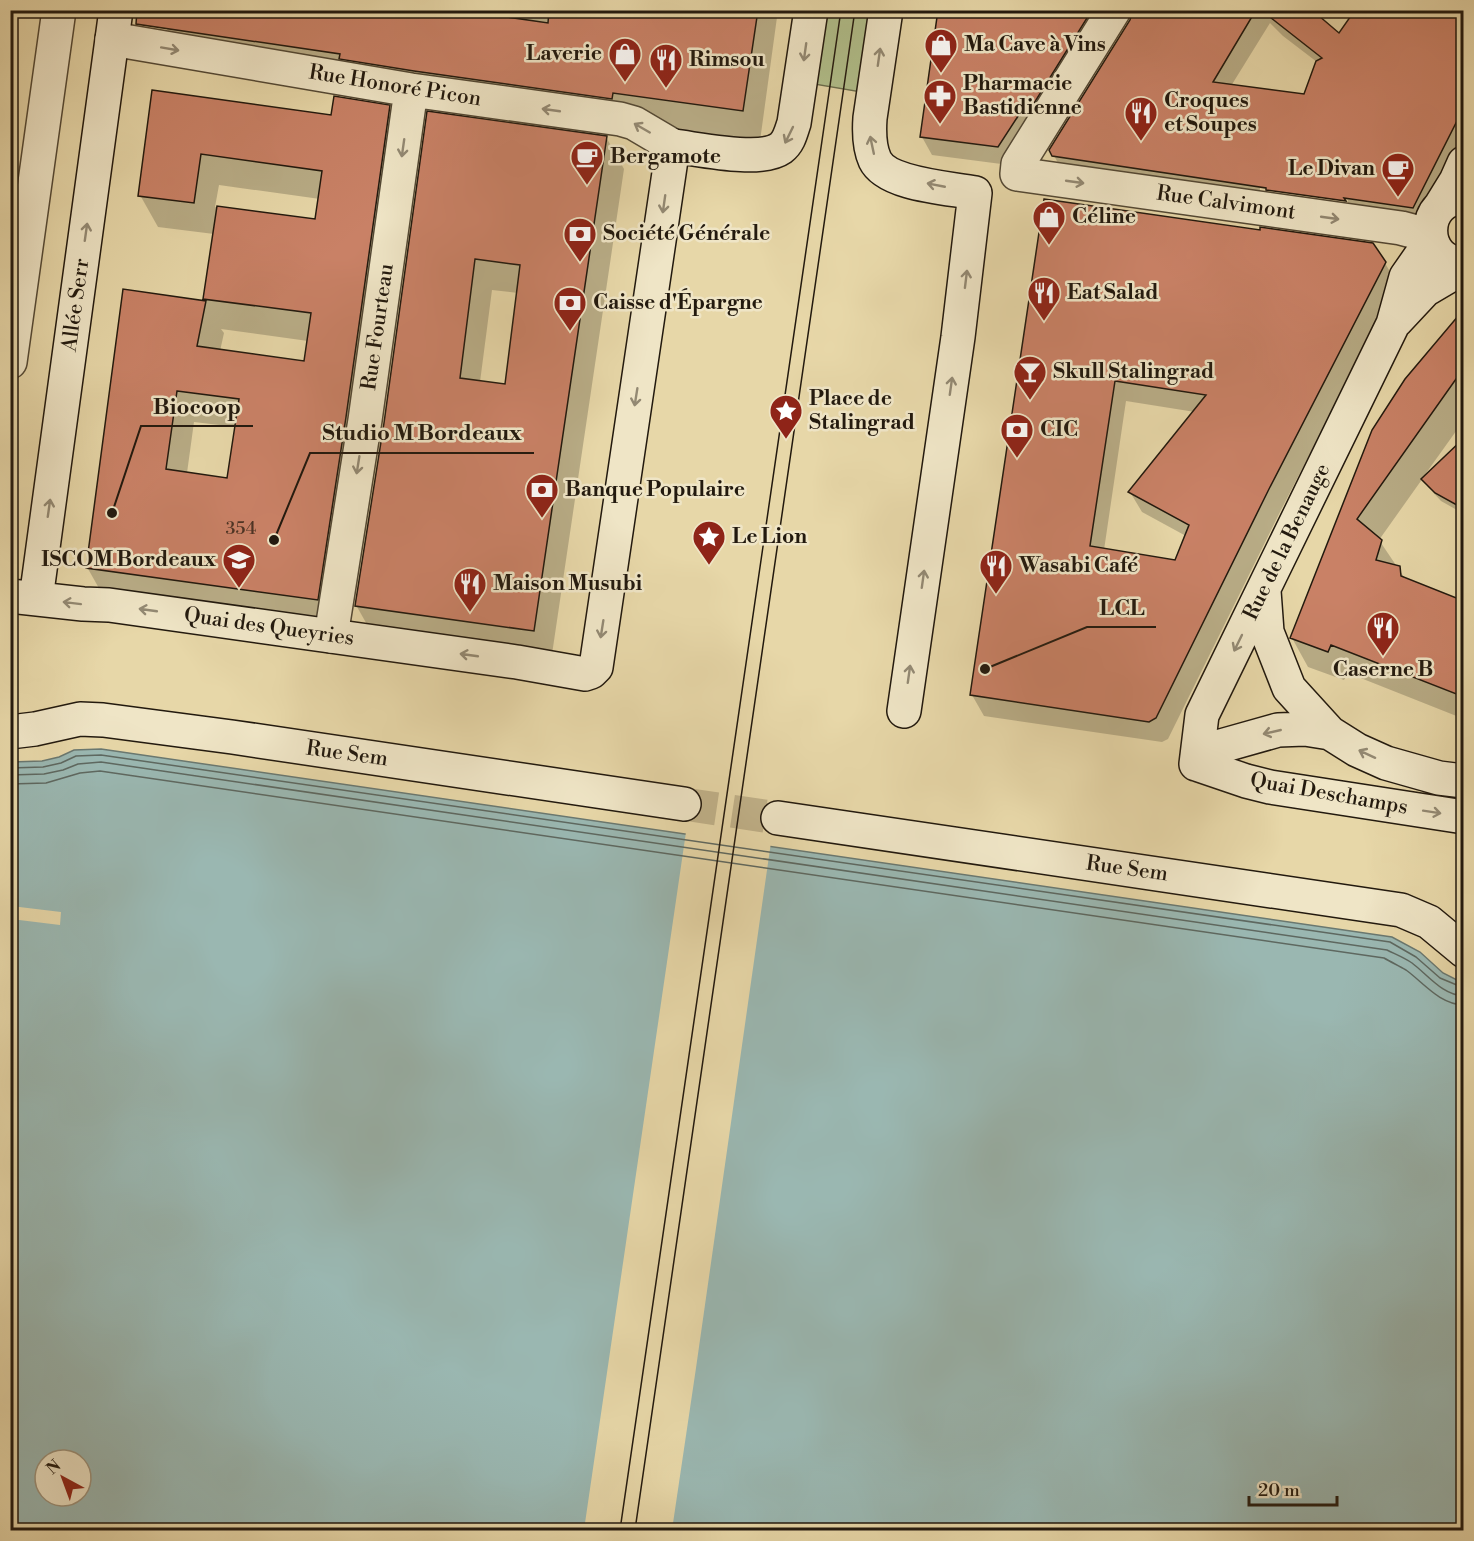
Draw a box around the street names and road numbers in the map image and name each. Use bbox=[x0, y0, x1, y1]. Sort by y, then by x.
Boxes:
street label: Rue Honoré Picon bbox=[307, 60, 484, 113]
street label: Rue Calvimont bbox=[1155, 180, 1298, 226]
street label: Allée Serr bbox=[56, 257, 95, 354]
street label: Rue Fourteau bbox=[356, 262, 400, 392]
street label: Rue de la Benauge bbox=[1238, 459, 1336, 625]
street label: Quai des Queyries bbox=[182, 602, 356, 652]
street label: Rue Sem bbox=[304, 735, 390, 773]
street label: Quai Deschamps bbox=[1248, 767, 1410, 821]
street label: Rue Sem bbox=[1084, 850, 1170, 888]

